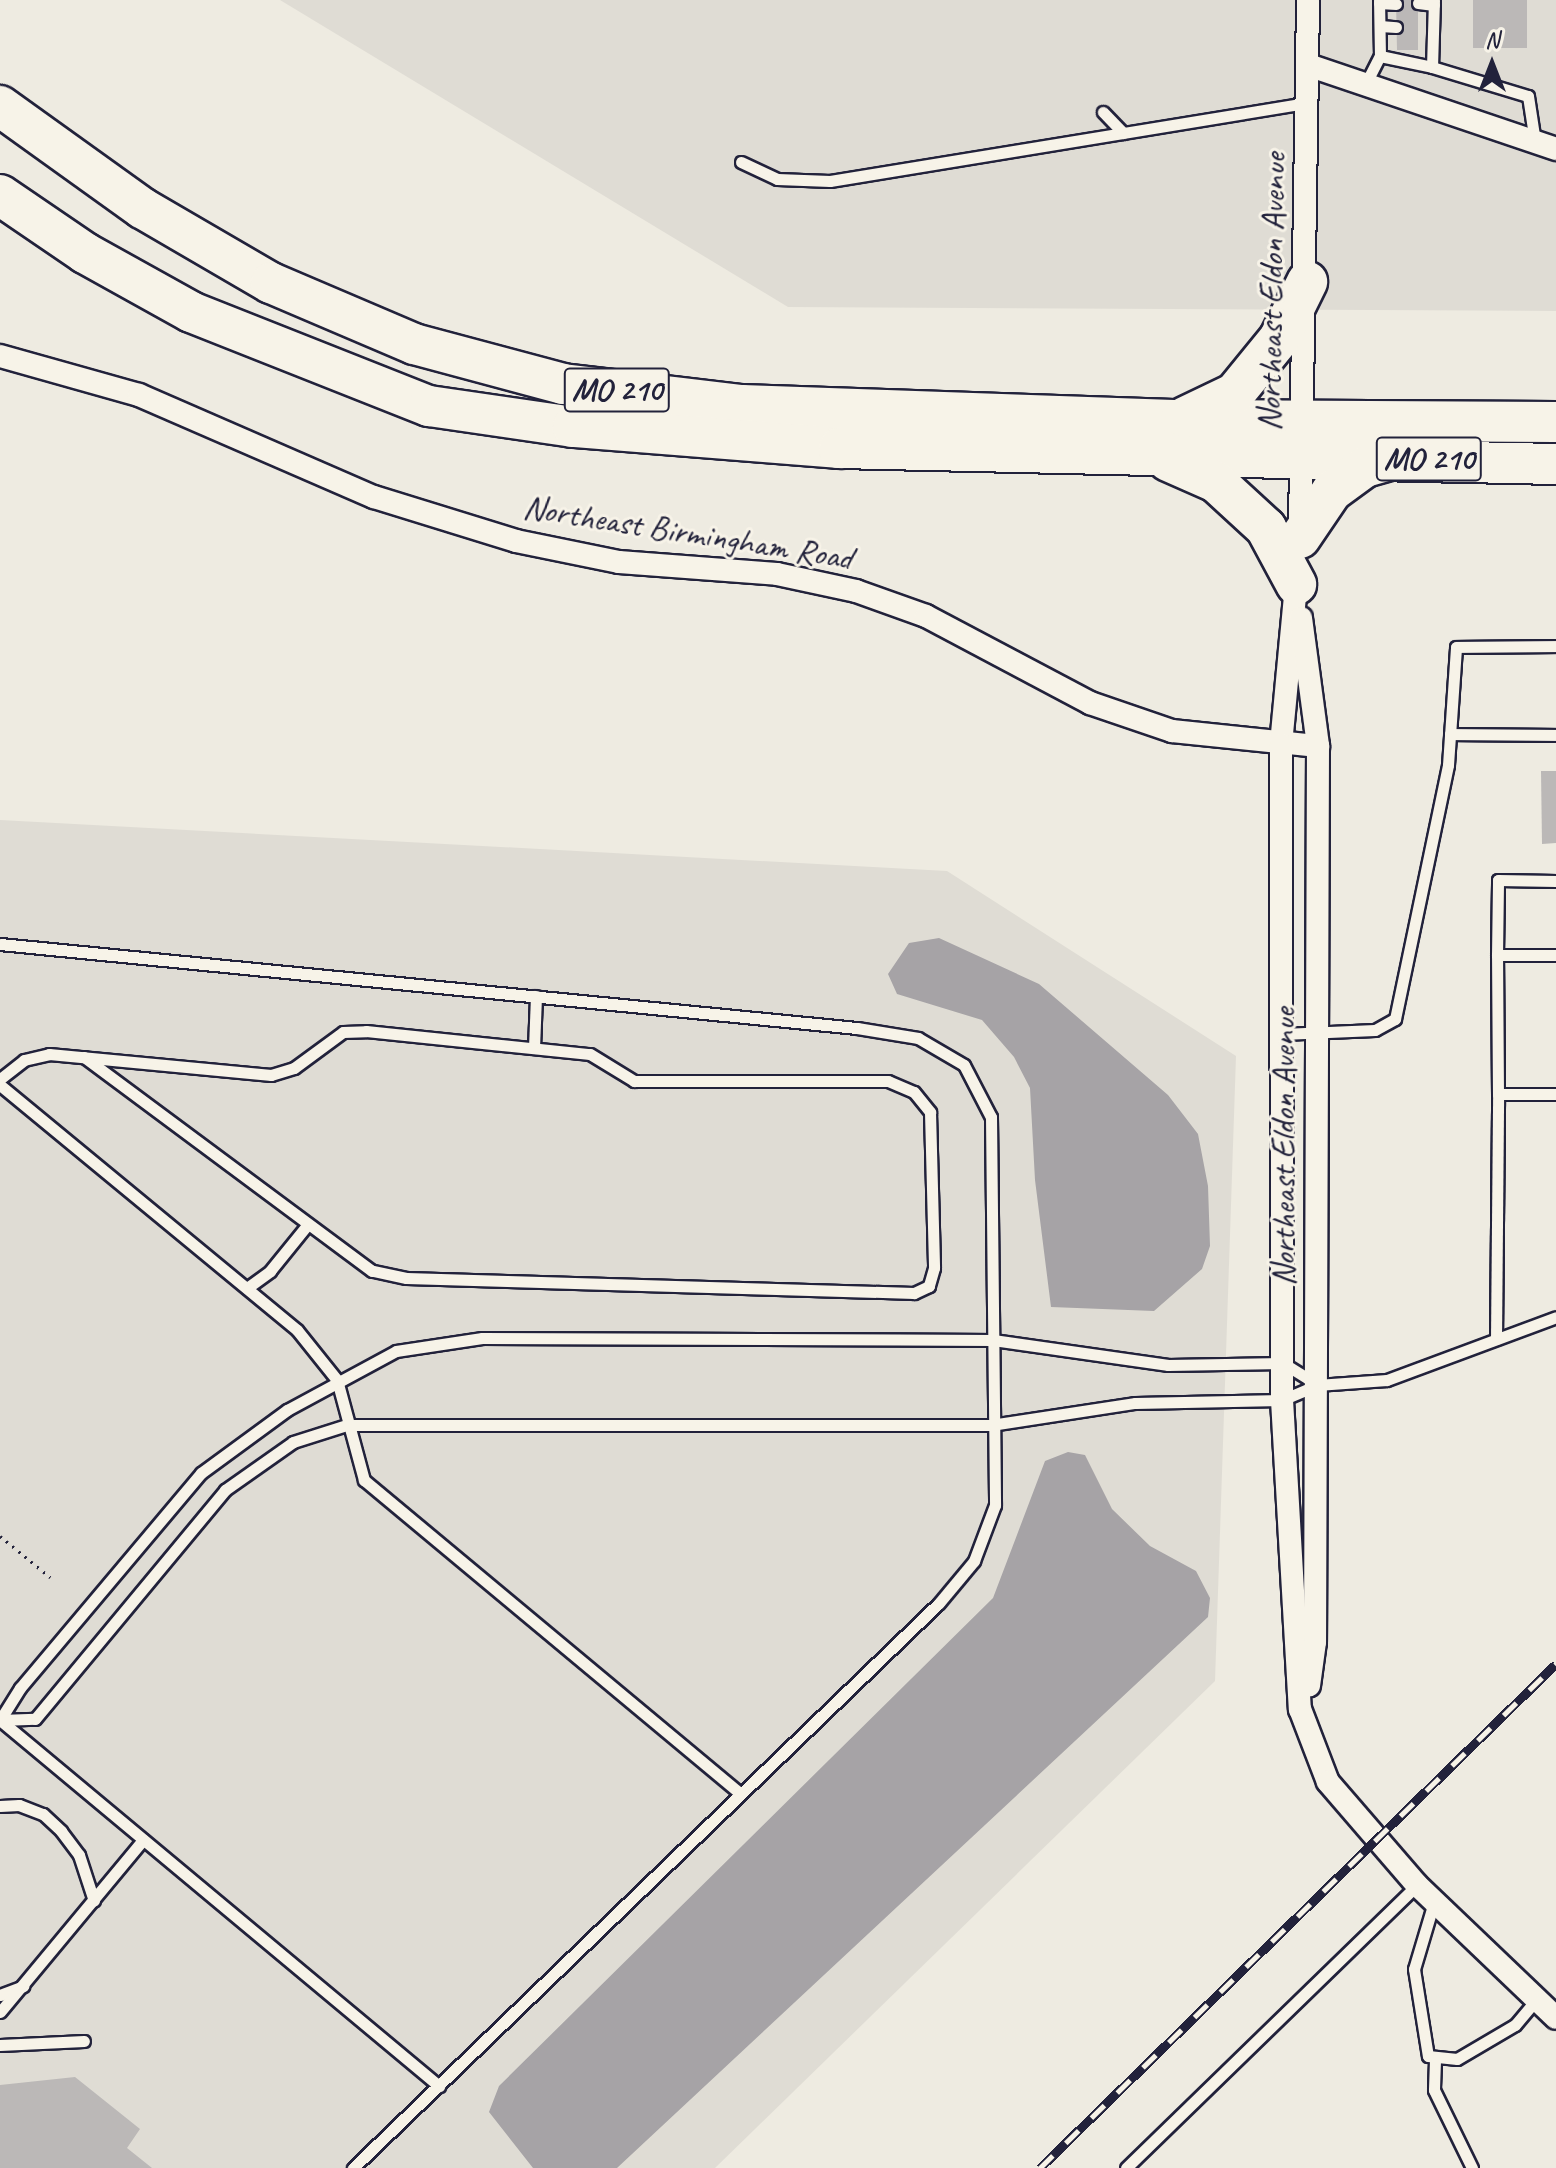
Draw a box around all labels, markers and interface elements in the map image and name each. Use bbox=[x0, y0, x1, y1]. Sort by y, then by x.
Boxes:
north arrow bbox=[1452, 24, 1532, 104]
text: N bbox=[1485, 26, 1499, 54]
street label: Northeast Eldon Avenue bbox=[1248, 153, 1294, 431]
road number: MO 210 bbox=[563, 362, 671, 418]
road number: MO 210 bbox=[1375, 431, 1483, 487]
street label: Northeast Birmingham Road bbox=[521, 486, 855, 578]
street label: Northeast Eldon Avenue bbox=[1263, 1008, 1303, 1286]

